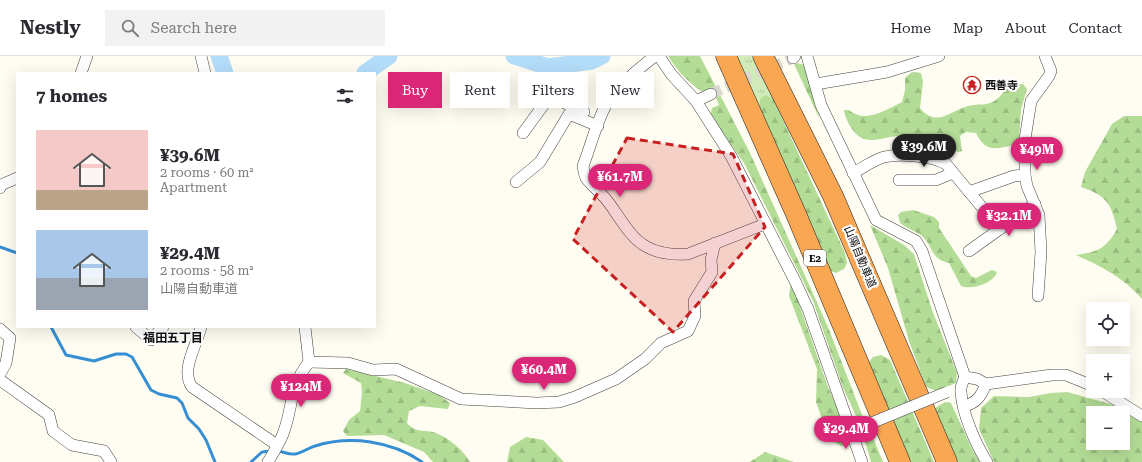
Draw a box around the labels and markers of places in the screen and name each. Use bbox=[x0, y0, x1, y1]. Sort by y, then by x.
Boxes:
temple icon: 西善寺 bbox=[962, 75, 982, 95]
place label: 西善寺 bbox=[985, 79, 1018, 92]
pin: ¥39.6M bbox=[891, 134, 957, 168]
pin: ¥49M bbox=[1013, 137, 1061, 171]
pin: ¥61.7M bbox=[587, 164, 653, 198]
pin: ¥32.1M bbox=[976, 203, 1042, 237]
pin: ¥60.4M bbox=[511, 357, 577, 391]
pin: ¥124M bbox=[273, 374, 329, 408]
pin: ¥29.4M bbox=[813, 416, 879, 450]

